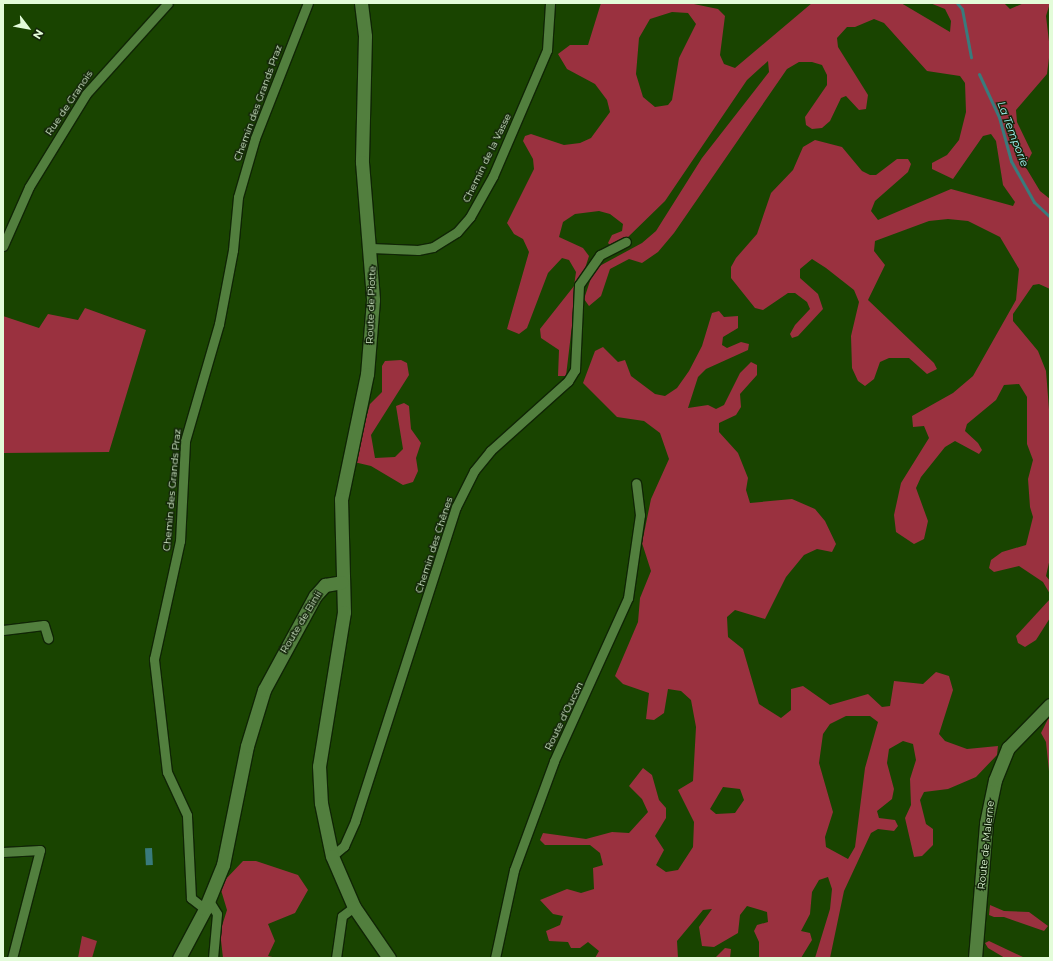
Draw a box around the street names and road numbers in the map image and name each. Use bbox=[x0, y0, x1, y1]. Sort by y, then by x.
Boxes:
street label: Chemin des Grands Praz bbox=[231, 43, 285, 163]
street label: Rue de Granois bbox=[43, 68, 95, 138]
street label: Chemin de la Vasse bbox=[460, 112, 514, 204]
street label: Route de Piotte bbox=[364, 266, 378, 344]
street label: Chemin des Grands Praz bbox=[161, 428, 183, 552]
street label: Chemin des Chênes bbox=[413, 495, 455, 595]
street label: Route de Binii bbox=[278, 589, 324, 655]
street label: Route d'Oucon bbox=[542, 680, 586, 752]
street label: Route de Malerne bbox=[975, 800, 997, 890]

